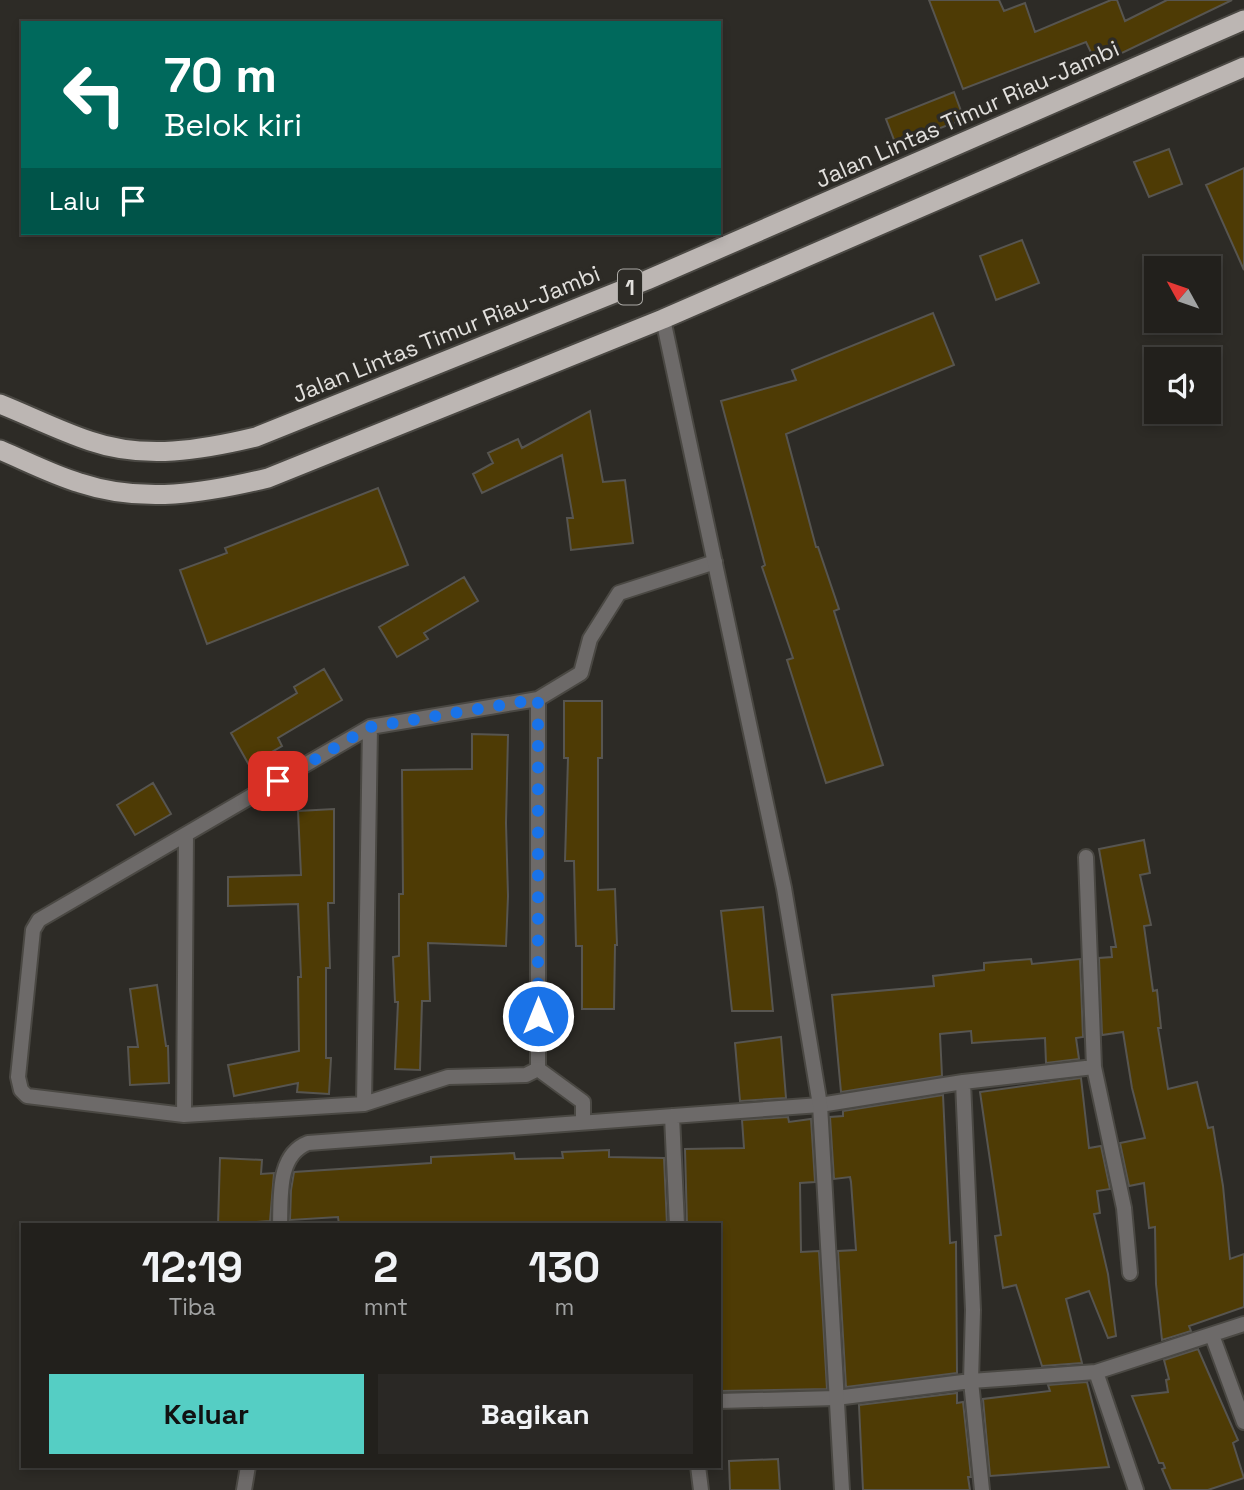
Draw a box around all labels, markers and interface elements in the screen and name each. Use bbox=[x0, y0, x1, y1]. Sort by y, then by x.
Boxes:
street label: Jalan Lintas Timur Riau-Jambi bbox=[810, 33, 1124, 195]
text: 70 m bbox=[164, 44, 277, 106]
icon: left bbox=[49, 49, 140, 140]
text: Belok kiri bbox=[164, 105, 302, 145]
icon: arrive bbox=[114, 182, 152, 220]
text: Lalu bbox=[49, 184, 100, 218]
north arrow bbox=[1144, 256, 1222, 332]
map controls bbox=[1144, 256, 1221, 424]
street label: Jalan Lintas Timur Riau-Jambi bbox=[288, 258, 604, 410]
road number: 1 bbox=[618, 270, 642, 304]
button: sound bbox=[1144, 347, 1221, 424]
pin bbox=[248, 751, 308, 811]
icon: arrive bbox=[259, 762, 297, 800]
position arrow bbox=[501, 979, 575, 1053]
text: 12:19 bbox=[142, 1241, 243, 1294]
text: 2 bbox=[373, 1241, 398, 1294]
text: 130 bbox=[529, 1241, 600, 1294]
text: Tiba bbox=[169, 1292, 216, 1322]
text: mnt bbox=[364, 1292, 408, 1322]
text: m bbox=[555, 1292, 574, 1322]
button: Keluar bbox=[49, 1374, 364, 1454]
button: Bagikan bbox=[378, 1374, 693, 1454]

